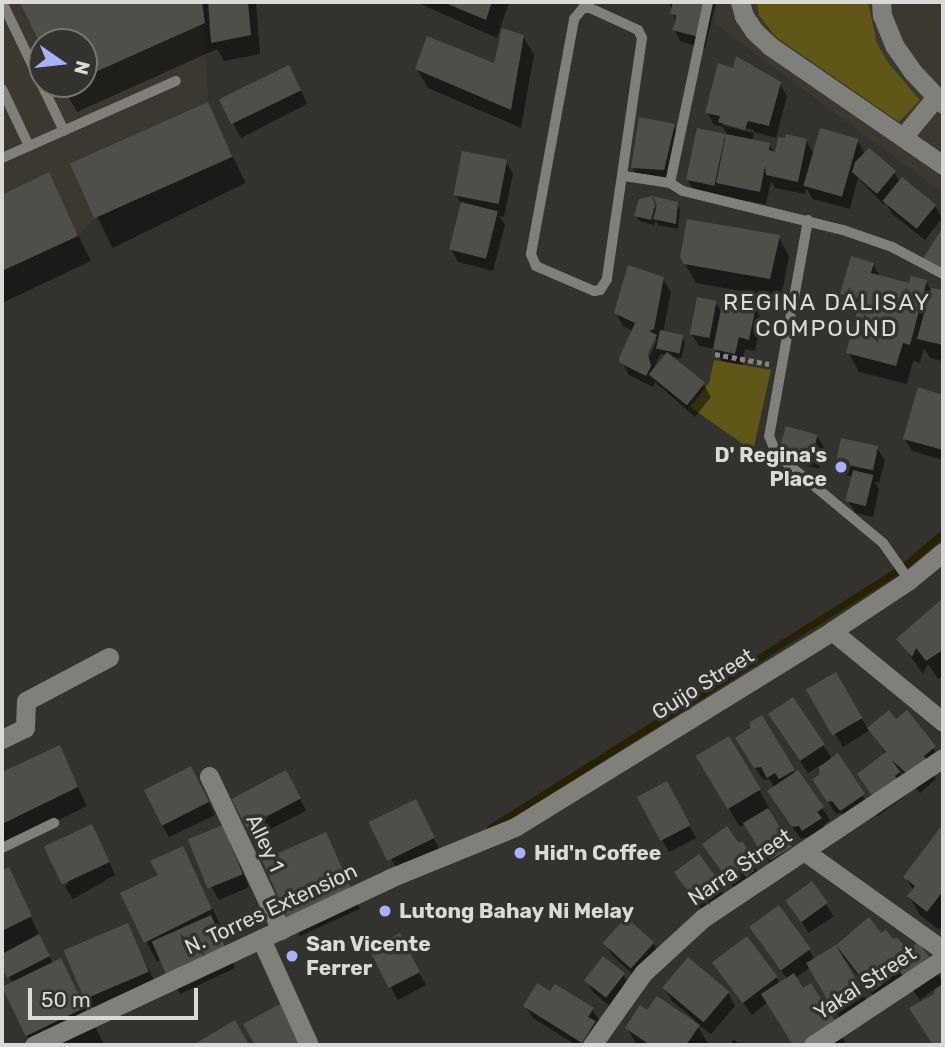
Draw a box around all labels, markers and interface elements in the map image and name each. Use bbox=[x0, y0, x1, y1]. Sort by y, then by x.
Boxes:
north arrow bbox=[28, 28, 98, 98]
text: N bbox=[69, 58, 95, 77]
district label: REGINA DALISAY COMPOUND bbox=[724, 288, 930, 342]
place label: D' Regina's Place bbox=[714, 442, 827, 492]
marker: D' Regina's Place bbox=[833, 459, 849, 475]
street label: Guijo Street bbox=[647, 643, 759, 725]
street label: Alley 1 bbox=[241, 810, 289, 876]
street label: Narra Street bbox=[683, 823, 797, 911]
place label: Hid'n Coffee bbox=[534, 840, 661, 866]
marker: Hid'n Coffee bbox=[512, 845, 528, 861]
street label: N. Torres Extension bbox=[181, 858, 361, 960]
place label: Lutong Bahay Ni Melay bbox=[399, 898, 635, 924]
marker: Lutong Bahay Ni Melay bbox=[377, 903, 393, 919]
place label: San Vicente Ferrer bbox=[306, 931, 431, 981]
street label: Yakal Street bbox=[809, 941, 921, 1025]
marker: San Vicente Ferrer bbox=[284, 948, 300, 964]
scale bar bbox=[32, 974, 201, 1018]
text: 50 m bbox=[41, 987, 91, 1012]

